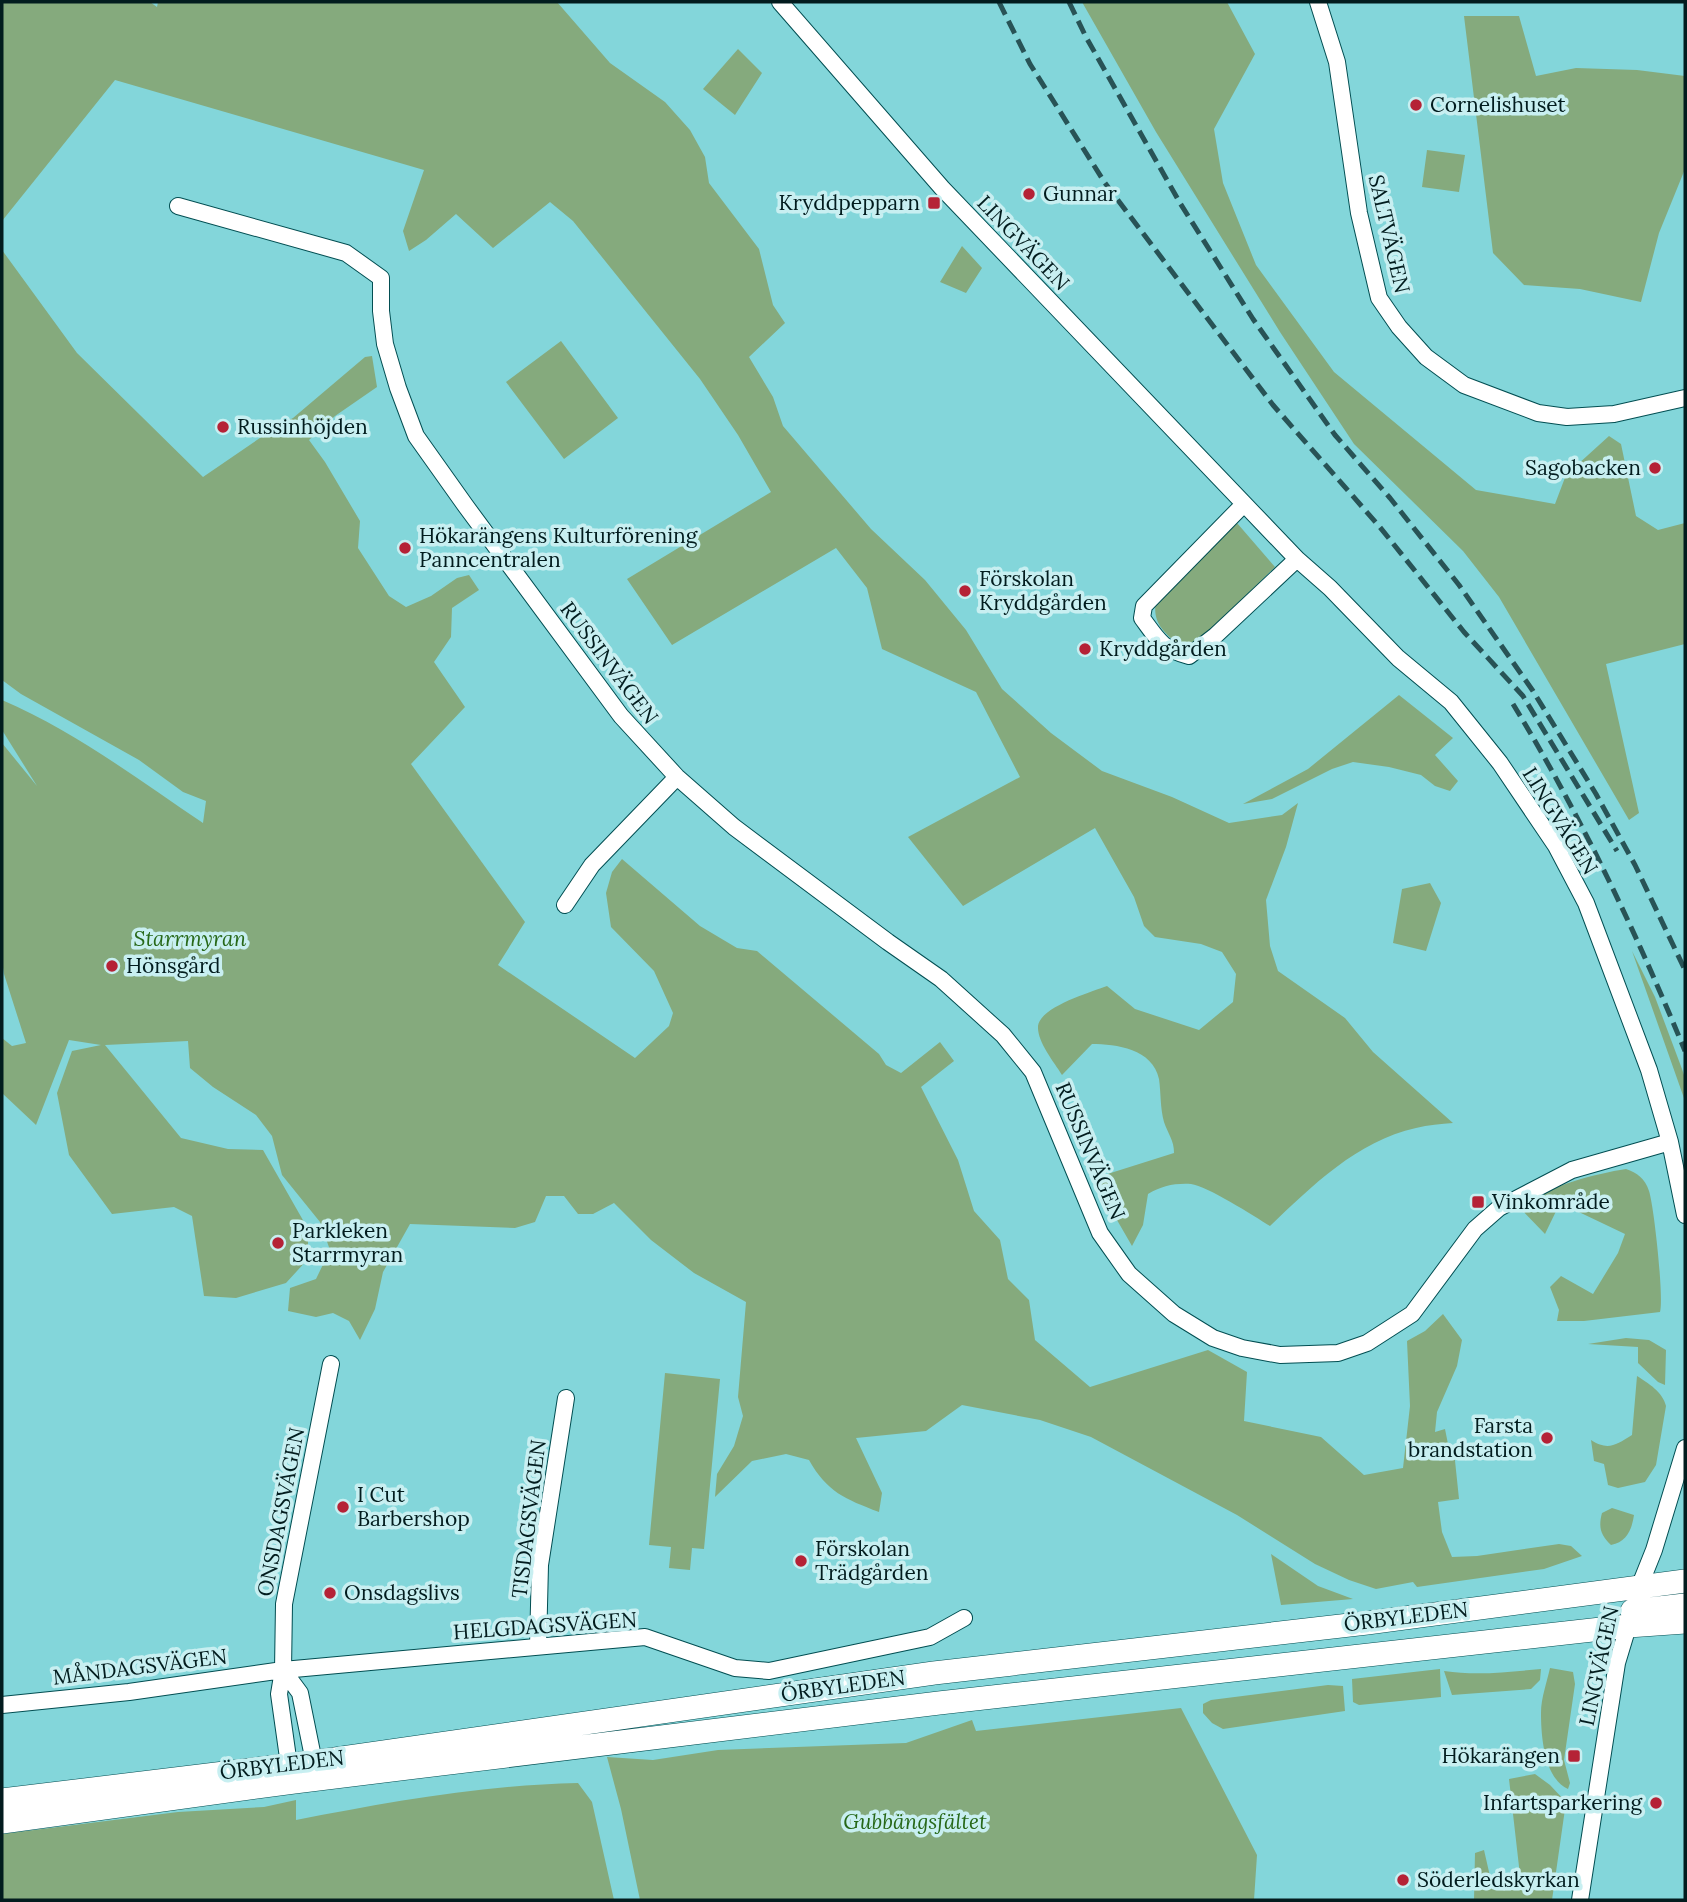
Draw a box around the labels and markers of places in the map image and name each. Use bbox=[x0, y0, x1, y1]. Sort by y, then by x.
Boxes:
place label: Cornelishuset bbox=[1430, 91, 1567, 118]
marker: Cornelishuset bbox=[1408, 97, 1424, 113]
place label: Gunnar bbox=[1043, 180, 1117, 207]
marker: Gunnar bbox=[1021, 186, 1037, 202]
place label: Kryddpepparn bbox=[779, 189, 920, 216]
marker: Kryddpepparn bbox=[926, 195, 942, 211]
place label: Russinhöjden bbox=[237, 413, 368, 440]
marker: Russinhöjden bbox=[215, 419, 231, 435]
place label: Sagobacken bbox=[1525, 454, 1641, 481]
marker: Sagobacken bbox=[1647, 460, 1663, 476]
place label: Hökarängens Kulturförening Panncentralen bbox=[419, 522, 698, 573]
marker: Hökarängens Kulturförening Panncentralen bbox=[397, 540, 413, 556]
place label: Förskolan Kryddgården bbox=[979, 565, 1107, 616]
marker: Förskolan Kryddgården bbox=[957, 583, 973, 599]
place label: Kryddgården bbox=[1099, 635, 1227, 662]
marker: Kryddgården bbox=[1077, 641, 1093, 657]
place label: Hönsgård bbox=[126, 952, 221, 979]
marker: Hönsgård bbox=[104, 958, 120, 974]
place label: Vinkområde bbox=[1491, 1188, 1610, 1215]
marker: Vinkområde bbox=[1470, 1194, 1486, 1210]
place label: Parkleken Starrmyran bbox=[292, 1217, 403, 1268]
marker: Parkleken Starrmyran bbox=[270, 1235, 286, 1251]
place label: Farsta brandstation bbox=[1408, 1412, 1533, 1463]
marker: Farsta brandstation bbox=[1539, 1430, 1555, 1446]
place label: I Cut Barbershop bbox=[357, 1481, 470, 1532]
marker: I Cut Barbershop bbox=[335, 1499, 351, 1515]
place label: Förskolan Trädgården bbox=[815, 1535, 929, 1586]
marker: Förskolan Trädgården bbox=[793, 1553, 809, 1569]
place label: Onsdagslivs bbox=[344, 1579, 460, 1606]
marker: Onsdagslivs bbox=[322, 1585, 338, 1601]
place label: Hökarängen bbox=[1442, 1742, 1560, 1769]
marker: Hökarängen bbox=[1566, 1748, 1582, 1764]
place label: Infartsparkering bbox=[1483, 1789, 1642, 1816]
marker: Infartsparkering bbox=[1648, 1795, 1664, 1811]
place label: Söderledskyrkan bbox=[1417, 1866, 1580, 1893]
marker: Söderledskyrkan bbox=[1395, 1872, 1411, 1888]

